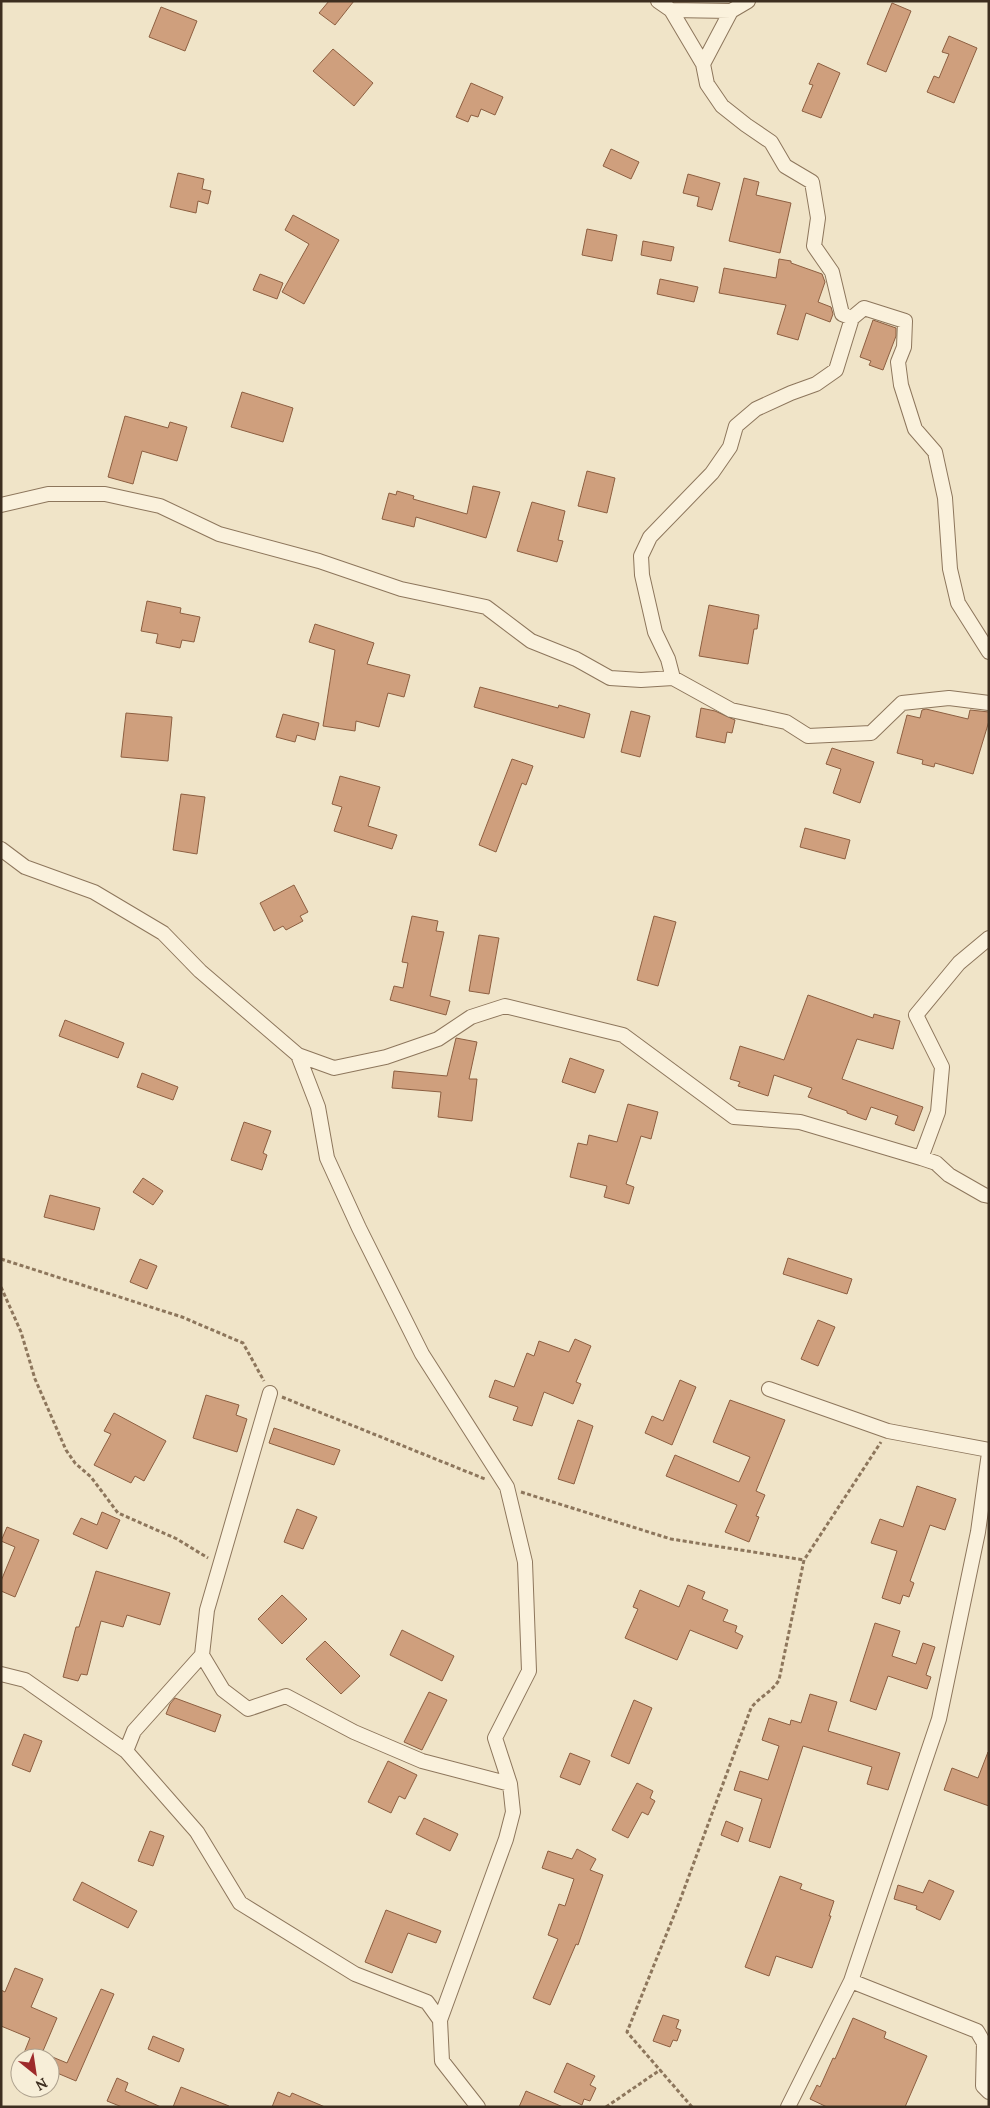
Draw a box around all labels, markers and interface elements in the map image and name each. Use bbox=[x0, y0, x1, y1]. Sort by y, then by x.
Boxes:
north arrow bbox=[10, 2048, 60, 2098]
text: N bbox=[32, 2074, 51, 2095]

